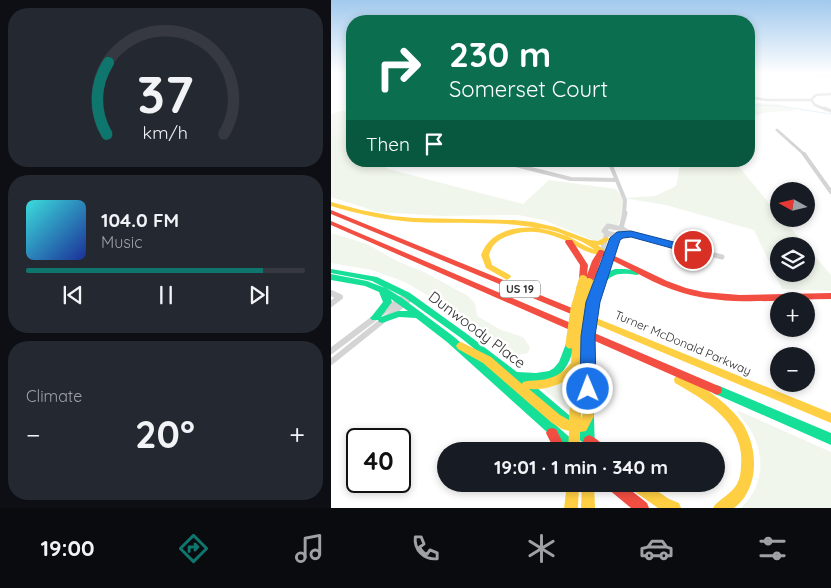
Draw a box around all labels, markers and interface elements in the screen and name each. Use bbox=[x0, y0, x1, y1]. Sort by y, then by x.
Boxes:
text: 230 m bbox=[449, 32, 551, 76]
icon: right bbox=[366, 35, 431, 100]
text: 37 bbox=[137, 61, 194, 126]
text: Somerset Court bbox=[449, 75, 608, 103]
text: km/h bbox=[143, 121, 188, 143]
icon: arrive bbox=[420, 130, 448, 158]
text: Then bbox=[366, 132, 410, 156]
north arrow bbox=[770, 182, 815, 228]
map controls bbox=[770, 182, 815, 392]
text: 104.0 FM bbox=[101, 208, 179, 232]
pin bbox=[672, 229, 714, 271]
text: Music bbox=[101, 232, 143, 252]
icon: arrive bbox=[679, 236, 707, 264]
button: layers bbox=[770, 237, 815, 282]
road number: US 19 bbox=[500, 280, 540, 298]
icon: previous bbox=[59, 281, 87, 309]
icon: pause bbox=[152, 281, 180, 309]
icon: next bbox=[245, 281, 273, 309]
street label: Dunwoody Place bbox=[425, 287, 530, 372]
button: + bbox=[770, 292, 815, 337]
street label: Turner McDonald Parkway bbox=[613, 307, 754, 378]
button: − bbox=[770, 347, 815, 392]
position arrow bbox=[561, 362, 613, 414]
text: Climate bbox=[26, 386, 82, 406]
text: 20° bbox=[135, 410, 195, 458]
text: − bbox=[26, 417, 41, 452]
text: + bbox=[289, 417, 305, 452]
speed limit sign: 40 bbox=[346, 428, 411, 493]
text: 19:01 · 1 min · 340 m bbox=[494, 455, 668, 479]
icon: directions bbox=[176, 531, 211, 566]
icon: music bbox=[292, 531, 327, 566]
icon: phone bbox=[408, 531, 443, 566]
icon: climate bbox=[524, 531, 559, 566]
icon: car bbox=[639, 531, 674, 566]
icon: filters bbox=[755, 531, 790, 566]
text: 19:00 bbox=[40, 534, 95, 562]

